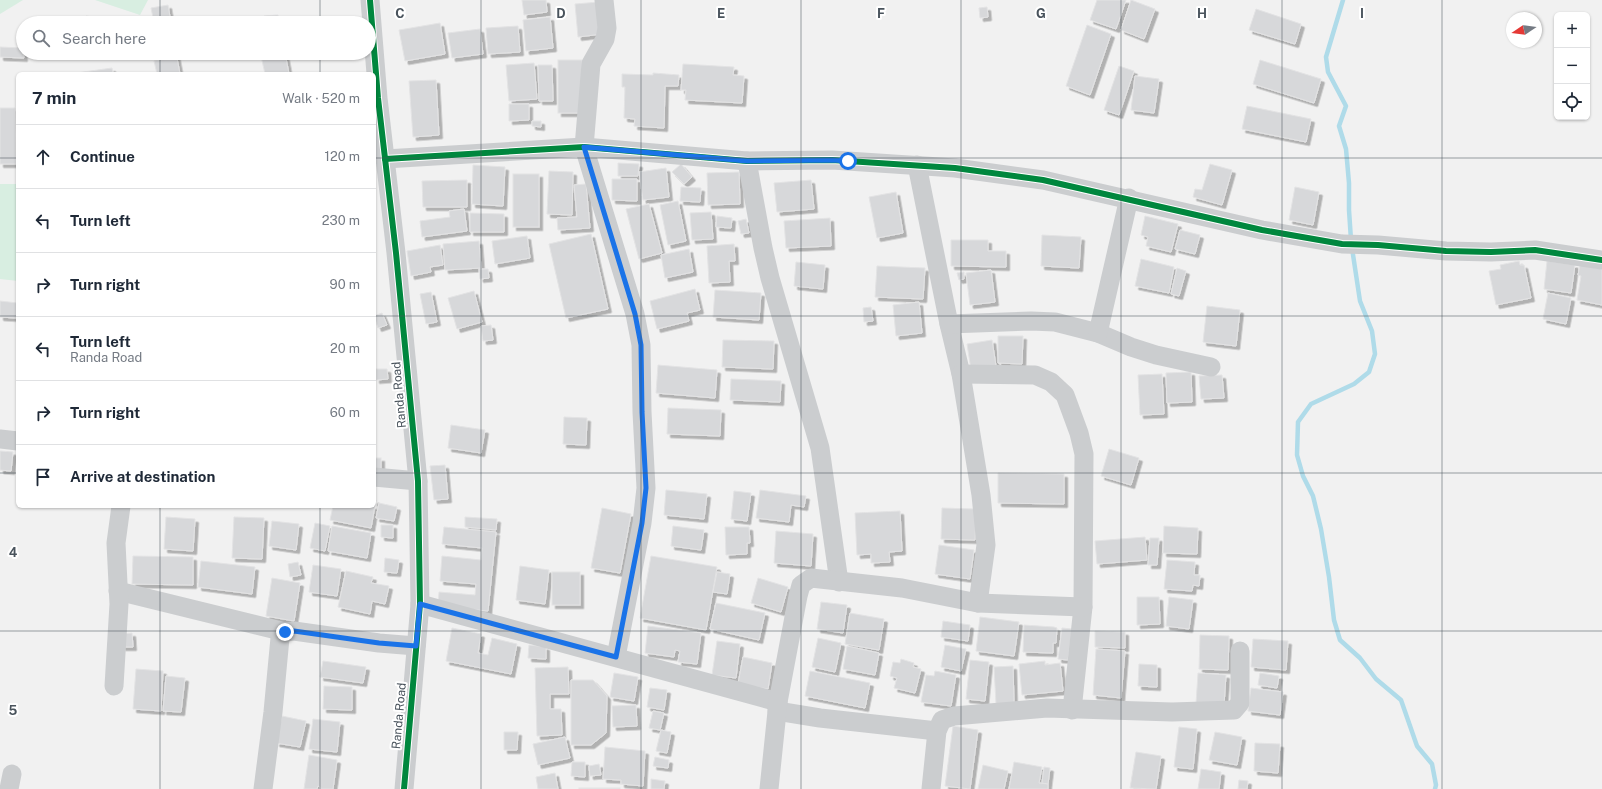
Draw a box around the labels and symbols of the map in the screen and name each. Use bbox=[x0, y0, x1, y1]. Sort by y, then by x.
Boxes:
text: C bbox=[395, 6, 405, 21]
text: D bbox=[556, 6, 566, 21]
text: E bbox=[717, 6, 725, 21]
text: F bbox=[877, 6, 885, 21]
text: G bbox=[1036, 6, 1046, 21]
text: H bbox=[1197, 6, 1207, 21]
text: I bbox=[1360, 6, 1364, 21]
north arrow bbox=[1506, 12, 1542, 48]
route start bbox=[839, 152, 857, 170]
street label: Randa Road bbox=[389, 361, 409, 429]
text: 4 bbox=[9, 545, 18, 560]
route end bbox=[276, 623, 294, 641]
street label: Randa Road bbox=[389, 682, 409, 750]
text: 5 bbox=[9, 703, 18, 718]

